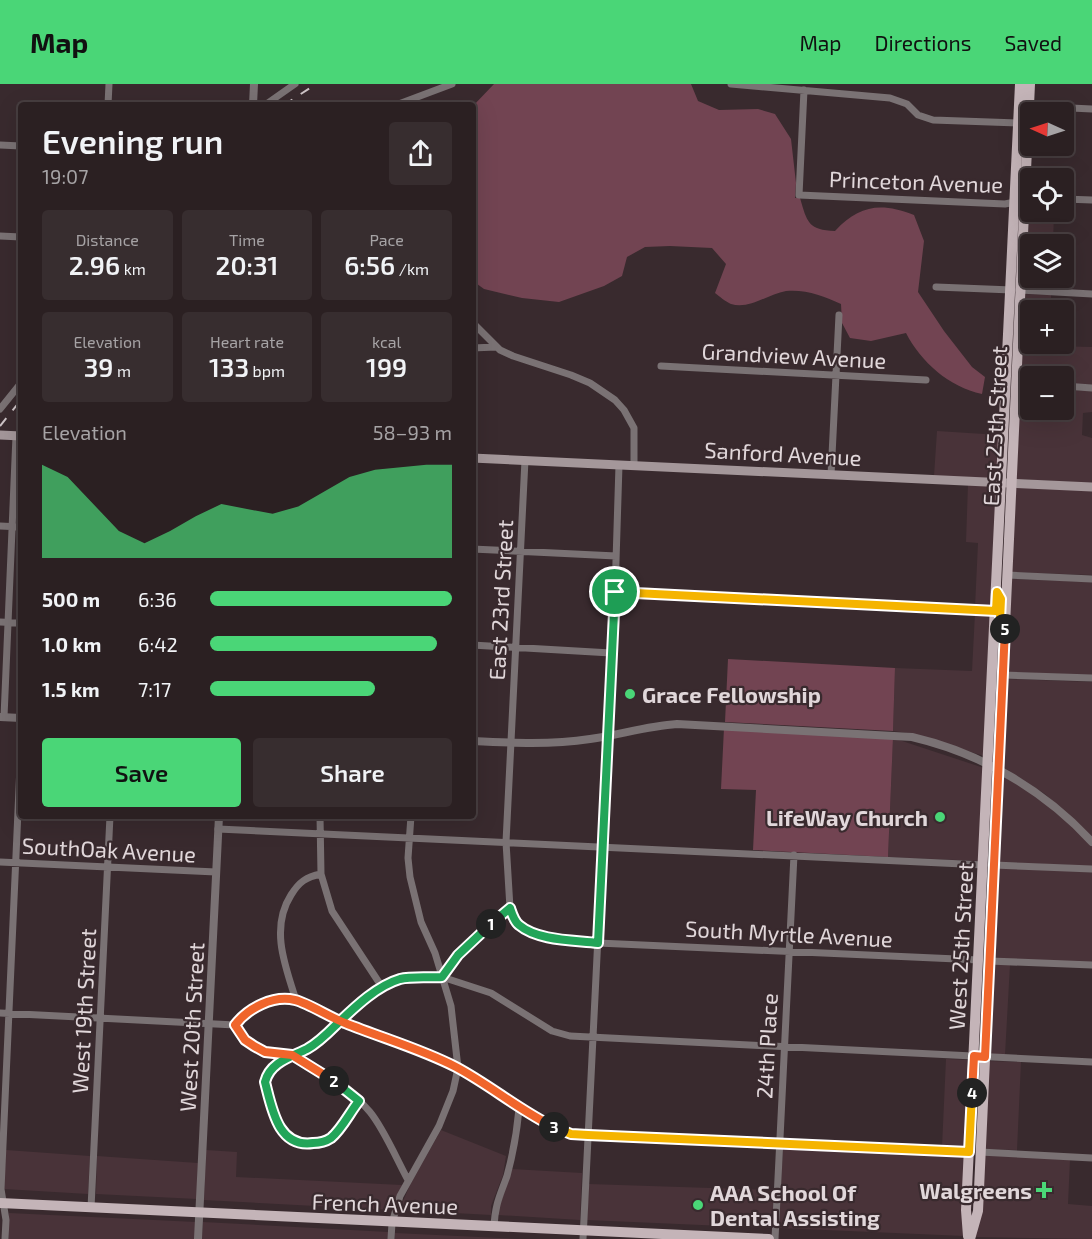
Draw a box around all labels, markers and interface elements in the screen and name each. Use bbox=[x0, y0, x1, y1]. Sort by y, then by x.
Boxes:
text: Map bbox=[30, 25, 88, 59]
text: Map bbox=[799, 30, 842, 55]
text: Directions bbox=[875, 30, 971, 55]
text: Saved bbox=[1004, 30, 1062, 55]
north arrow bbox=[1020, 102, 1074, 156]
map controls bbox=[1020, 102, 1074, 420]
text: Evening run bbox=[42, 121, 223, 161]
button: share bbox=[389, 122, 452, 185]
text: 19:07 bbox=[42, 164, 88, 188]
street label: Princeton Avenue bbox=[828, 165, 1004, 197]
button: locate bbox=[1020, 168, 1074, 222]
text: Distance bbox=[76, 230, 139, 249]
text: Time bbox=[229, 230, 265, 249]
text: Pace bbox=[369, 230, 404, 249]
button: layers bbox=[1020, 234, 1074, 288]
text: 2.96 bbox=[69, 249, 120, 280]
text: 20:31 bbox=[216, 249, 278, 280]
text: 6:56 bbox=[344, 249, 395, 280]
text: km bbox=[120, 259, 146, 278]
text: /km bbox=[395, 259, 429, 278]
button: + bbox=[1020, 300, 1074, 354]
text: Elevation bbox=[73, 332, 141, 351]
text: Heart rate bbox=[210, 332, 284, 351]
text: kcal bbox=[372, 332, 401, 351]
street label: Grandview Avenue bbox=[701, 337, 887, 373]
street label: East 25th Street bbox=[977, 345, 1011, 507]
text: 39 bbox=[84, 351, 113, 382]
text: 133 bbox=[209, 351, 249, 382]
text: 199 bbox=[366, 351, 407, 382]
text: m bbox=[113, 361, 131, 380]
text: bpm bbox=[249, 361, 285, 380]
button: − bbox=[1020, 366, 1074, 420]
text: Elevation bbox=[42, 420, 127, 444]
text: 58–93 m bbox=[373, 420, 452, 444]
street label: Sanford Avenue bbox=[704, 436, 862, 470]
street label: East 23rd Street bbox=[483, 519, 517, 681]
pin bbox=[589, 566, 640, 617]
icon: arrive bbox=[598, 575, 631, 608]
text: 500 m bbox=[42, 587, 100, 611]
text: 6:36 bbox=[138, 587, 177, 611]
pin: 5 bbox=[990, 614, 1020, 644]
text: 5 bbox=[1001, 619, 1009, 638]
text: 1.0 km bbox=[42, 632, 101, 656]
text: 6:42 bbox=[138, 632, 178, 656]
text: 1.5 km bbox=[42, 677, 100, 701]
text: 7:17 bbox=[138, 677, 171, 701]
place label: Grace Fellowship bbox=[642, 681, 821, 707]
marker: Grace Fellowship bbox=[623, 687, 637, 701]
button: Save bbox=[42, 738, 241, 807]
button: Share bbox=[253, 738, 452, 807]
place label: LifeWay Church bbox=[766, 804, 928, 831]
marker: LifeWay Church bbox=[933, 810, 947, 824]
street label: SouthOak Avenue bbox=[21, 831, 197, 867]
street label: West 25th Street bbox=[943, 861, 977, 1031]
pin: 1 bbox=[476, 909, 506, 939]
text: 1 bbox=[488, 914, 494, 933]
street label: South Myrtle Avenue bbox=[684, 915, 894, 951]
street label: West 19th Street bbox=[66, 928, 100, 1094]
street label: West 20th Street bbox=[174, 942, 208, 1112]
street label: 24th Place bbox=[750, 992, 782, 1100]
pin: 2 bbox=[319, 1066, 349, 1096]
text: 2 bbox=[329, 1071, 339, 1090]
pin: 4 bbox=[957, 1078, 987, 1108]
text: 4 bbox=[967, 1083, 977, 1102]
pin: 3 bbox=[539, 1112, 569, 1142]
text: 3 bbox=[549, 1117, 559, 1136]
place label: Walgreens bbox=[919, 1177, 1032, 1203]
place label: AAA School Of Dental Assisting bbox=[710, 1179, 880, 1230]
marker: Walgreens bbox=[1037, 1183, 1051, 1197]
street label: French Avenue bbox=[311, 1187, 459, 1219]
marker: AAA School Of Dental Assisting bbox=[691, 1198, 705, 1212]

